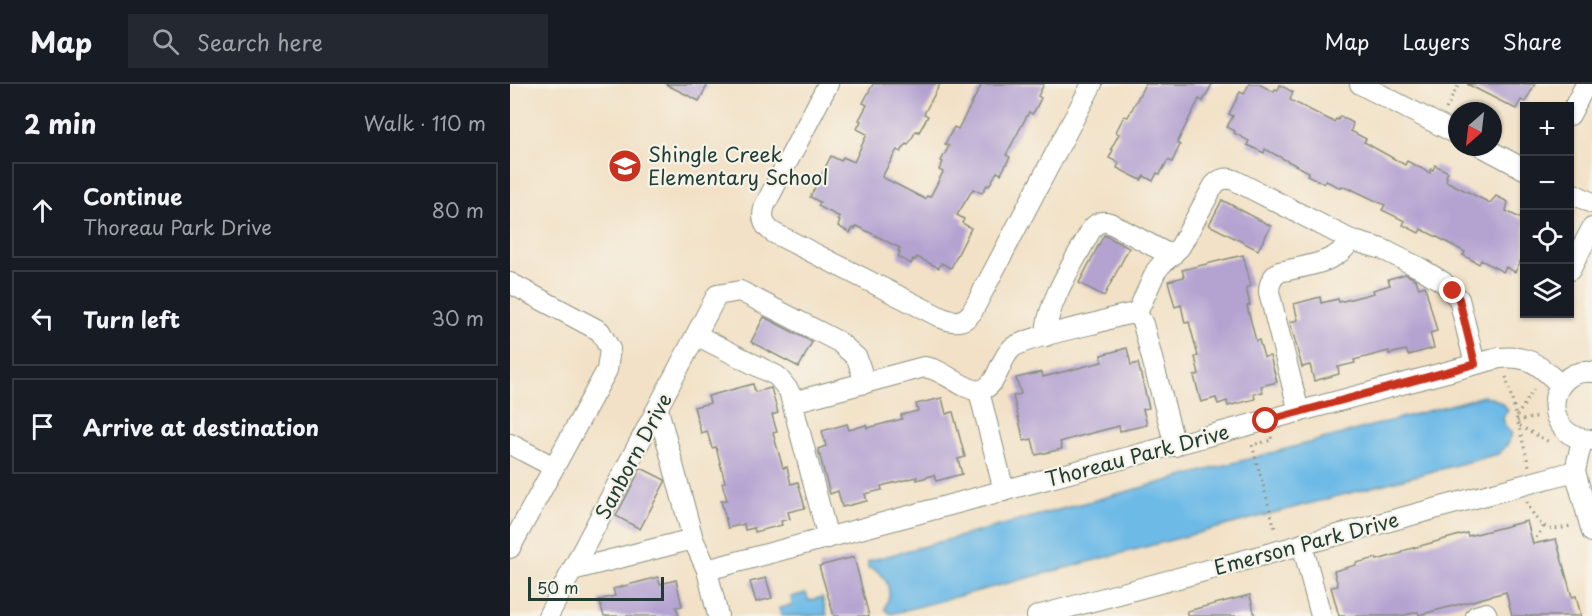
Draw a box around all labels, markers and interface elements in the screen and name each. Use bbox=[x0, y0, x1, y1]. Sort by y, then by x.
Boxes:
search box bbox=[128, 14, 548, 68]
text: Map bbox=[30, 20, 92, 63]
icon: search bbox=[149, 25, 182, 58]
text: Search here bbox=[197, 25, 323, 58]
text: Map bbox=[1325, 25, 1369, 57]
text: Layers bbox=[1402, 25, 1470, 57]
text: Share bbox=[1503, 25, 1562, 57]
north arrow bbox=[1448, 102, 1502, 156]
map controls bbox=[1520, 102, 1574, 318]
button: + bbox=[1520, 102, 1574, 156]
text: 2 min bbox=[24, 104, 97, 143]
text: Walk · 110 m bbox=[364, 108, 486, 138]
place label: Shingle Creek Elementary School bbox=[648, 139, 828, 192]
school or university icon: Shingle Creek Elementary School bbox=[607, 148, 643, 184]
button: − bbox=[1520, 156, 1574, 210]
text: Continue bbox=[83, 179, 182, 212]
icon: ahead bbox=[26, 194, 59, 227]
text: 80 m bbox=[432, 195, 484, 225]
button: locate bbox=[1520, 210, 1574, 264]
text: Thoreau Park Drive bbox=[83, 212, 272, 242]
button: layers bbox=[1520, 264, 1574, 318]
route end bbox=[1439, 277, 1465, 303]
icon: left bbox=[26, 302, 59, 335]
text: Turn left bbox=[83, 302, 180, 335]
text: 30 m bbox=[431, 303, 484, 333]
street label: Sanborn Drive bbox=[587, 388, 679, 524]
route start bbox=[1252, 407, 1278, 433]
icon: arrive bbox=[26, 410, 59, 443]
text: Arrive at destination bbox=[83, 410, 319, 443]
street label: Thoreau Park Drive bbox=[1042, 416, 1232, 494]
street label: Emerson Park Drive bbox=[1210, 504, 1402, 582]
scale bar bbox=[528, 574, 664, 602]
text: 50 m bbox=[537, 575, 578, 599]

